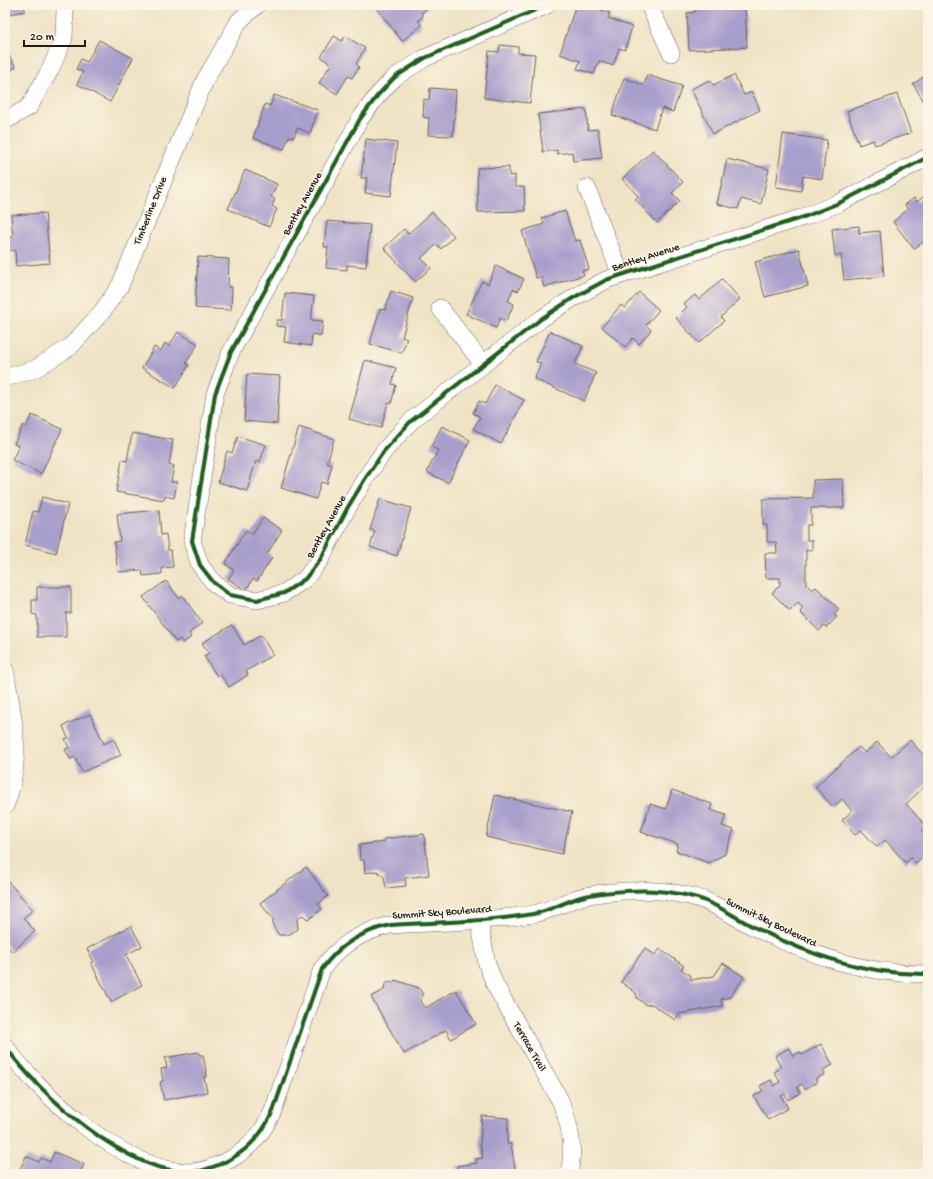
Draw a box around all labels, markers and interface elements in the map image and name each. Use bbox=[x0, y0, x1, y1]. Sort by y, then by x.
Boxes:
scale bar bbox=[24, 22, 85, 48]
text: 20 m bbox=[30, 31, 55, 45]
street label: Bentley Avenue bbox=[280, 170, 325, 238]
street label: Timberline Drive bbox=[132, 175, 170, 248]
street label: Bentley Avenue bbox=[610, 241, 682, 275]
street label: Bentley Avenue bbox=[304, 493, 349, 561]
street label: Summit Sky Boulevard bbox=[724, 896, 820, 951]
street label: Summit Sky Boulevard bbox=[392, 903, 493, 922]
street label: Terrace Trail bbox=[510, 1019, 548, 1074]

